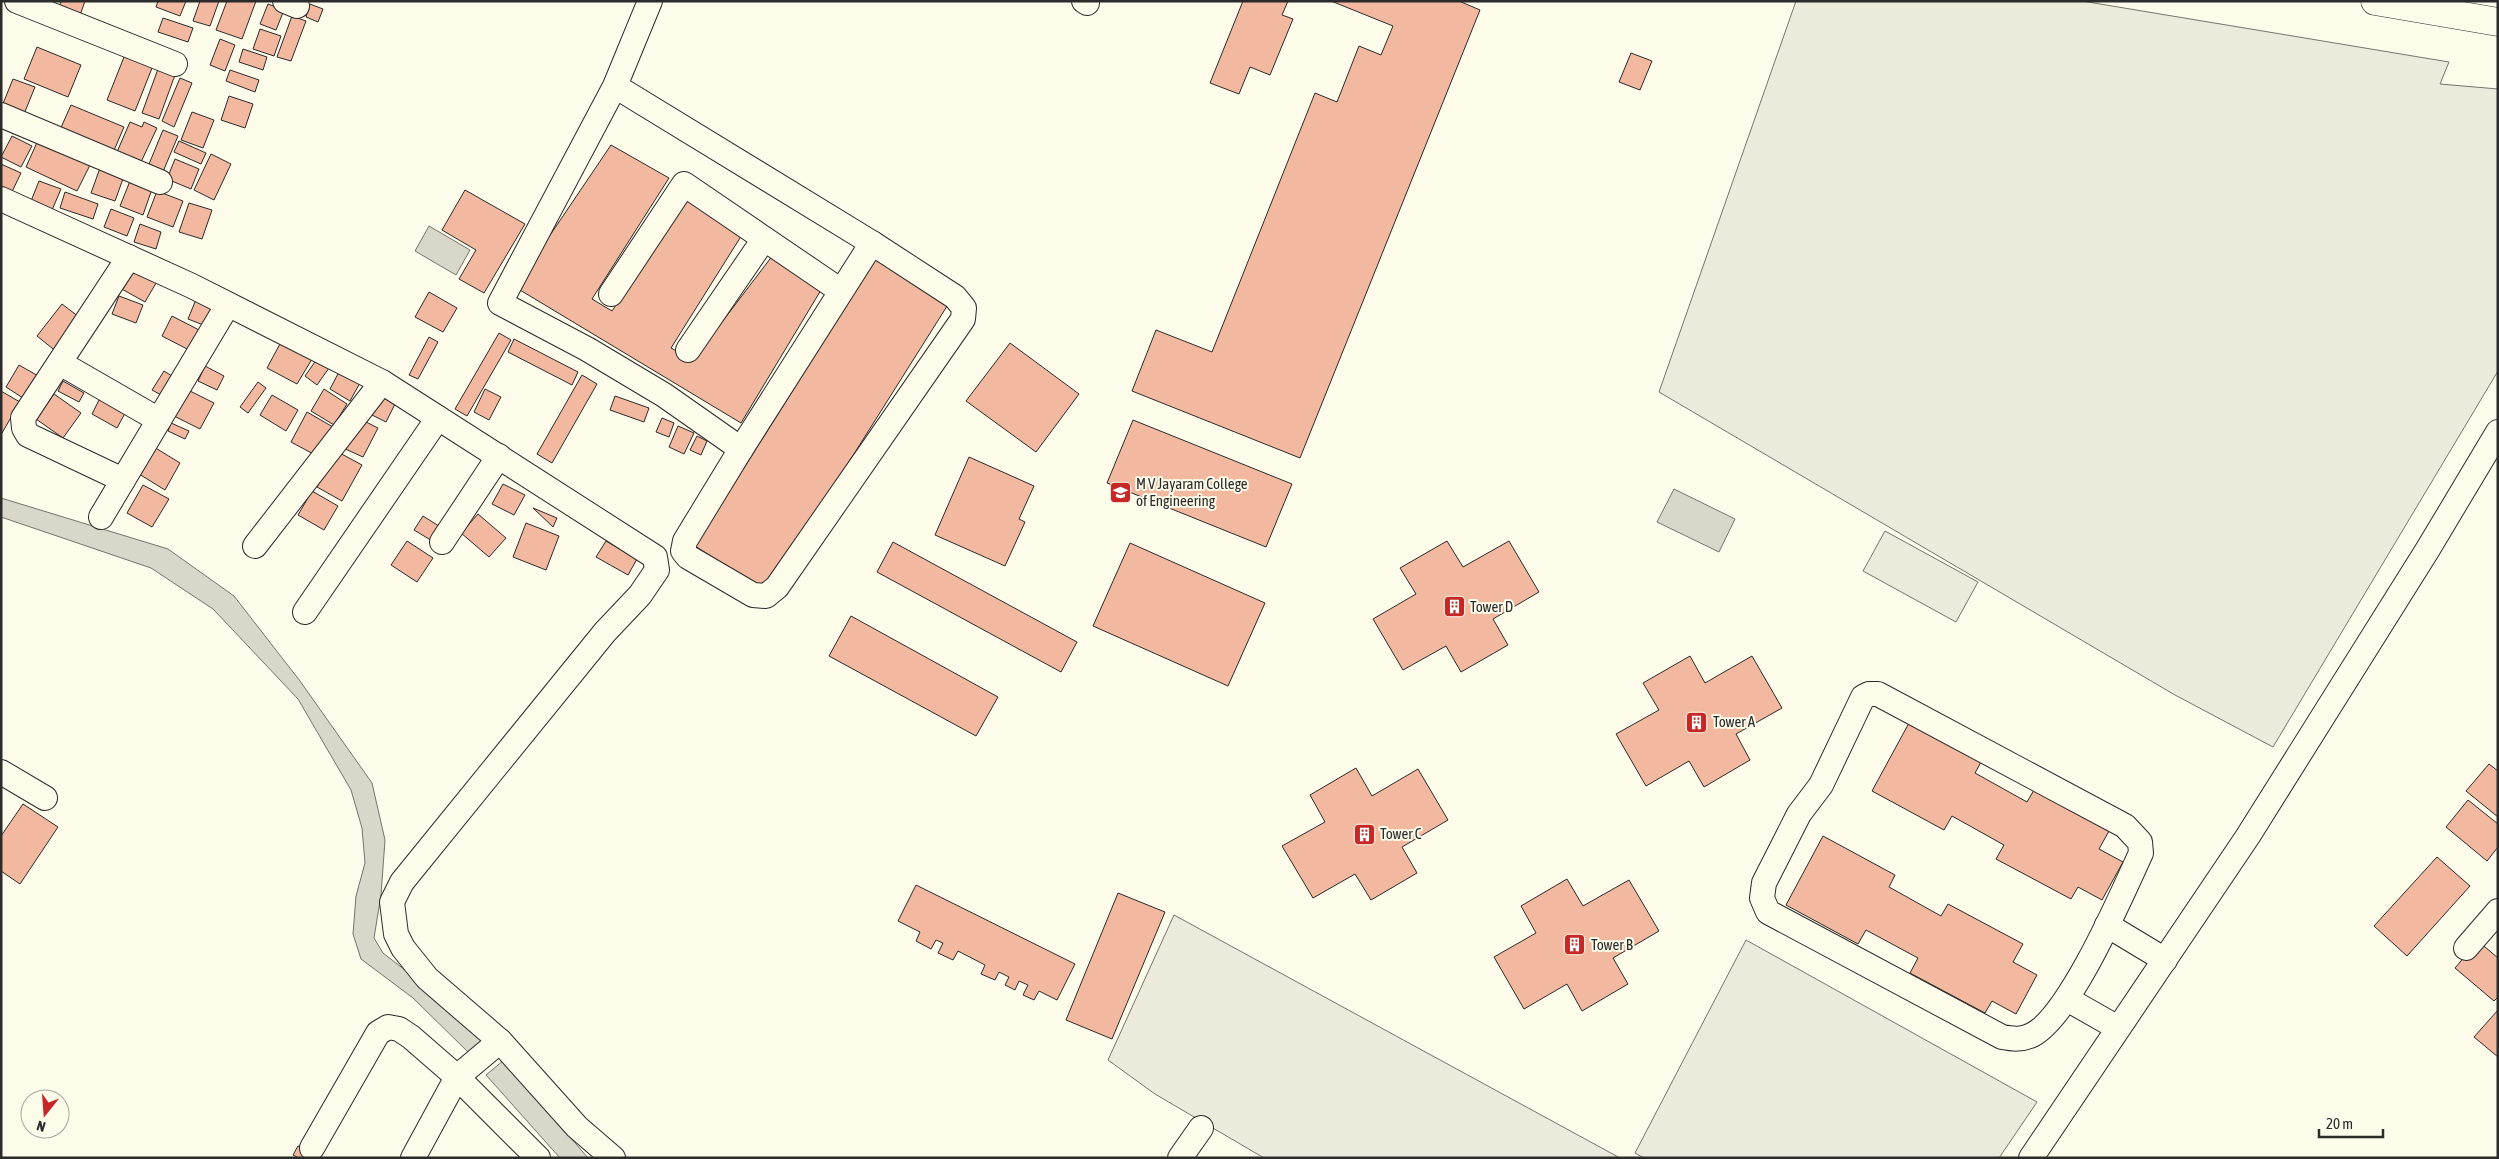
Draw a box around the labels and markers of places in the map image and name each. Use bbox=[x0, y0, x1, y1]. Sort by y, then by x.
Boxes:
place label: M V Jayaram College of Engineering bbox=[1136, 475, 1248, 509]
school or university icon: M V Jayaram College of Engineering bbox=[1108, 481, 1132, 505]
building icon: Tower D bbox=[1442, 595, 1466, 619]
place label: Tower D bbox=[1470, 598, 1513, 615]
building icon: Tower A bbox=[1685, 710, 1709, 734]
place label: Tower A bbox=[1713, 713, 1756, 730]
building icon: Tower C bbox=[1352, 822, 1376, 846]
place label: Tower C bbox=[1380, 825, 1422, 842]
building icon: Tower B bbox=[1563, 933, 1587, 957]
place label: Tower B bbox=[1591, 936, 1633, 953]

